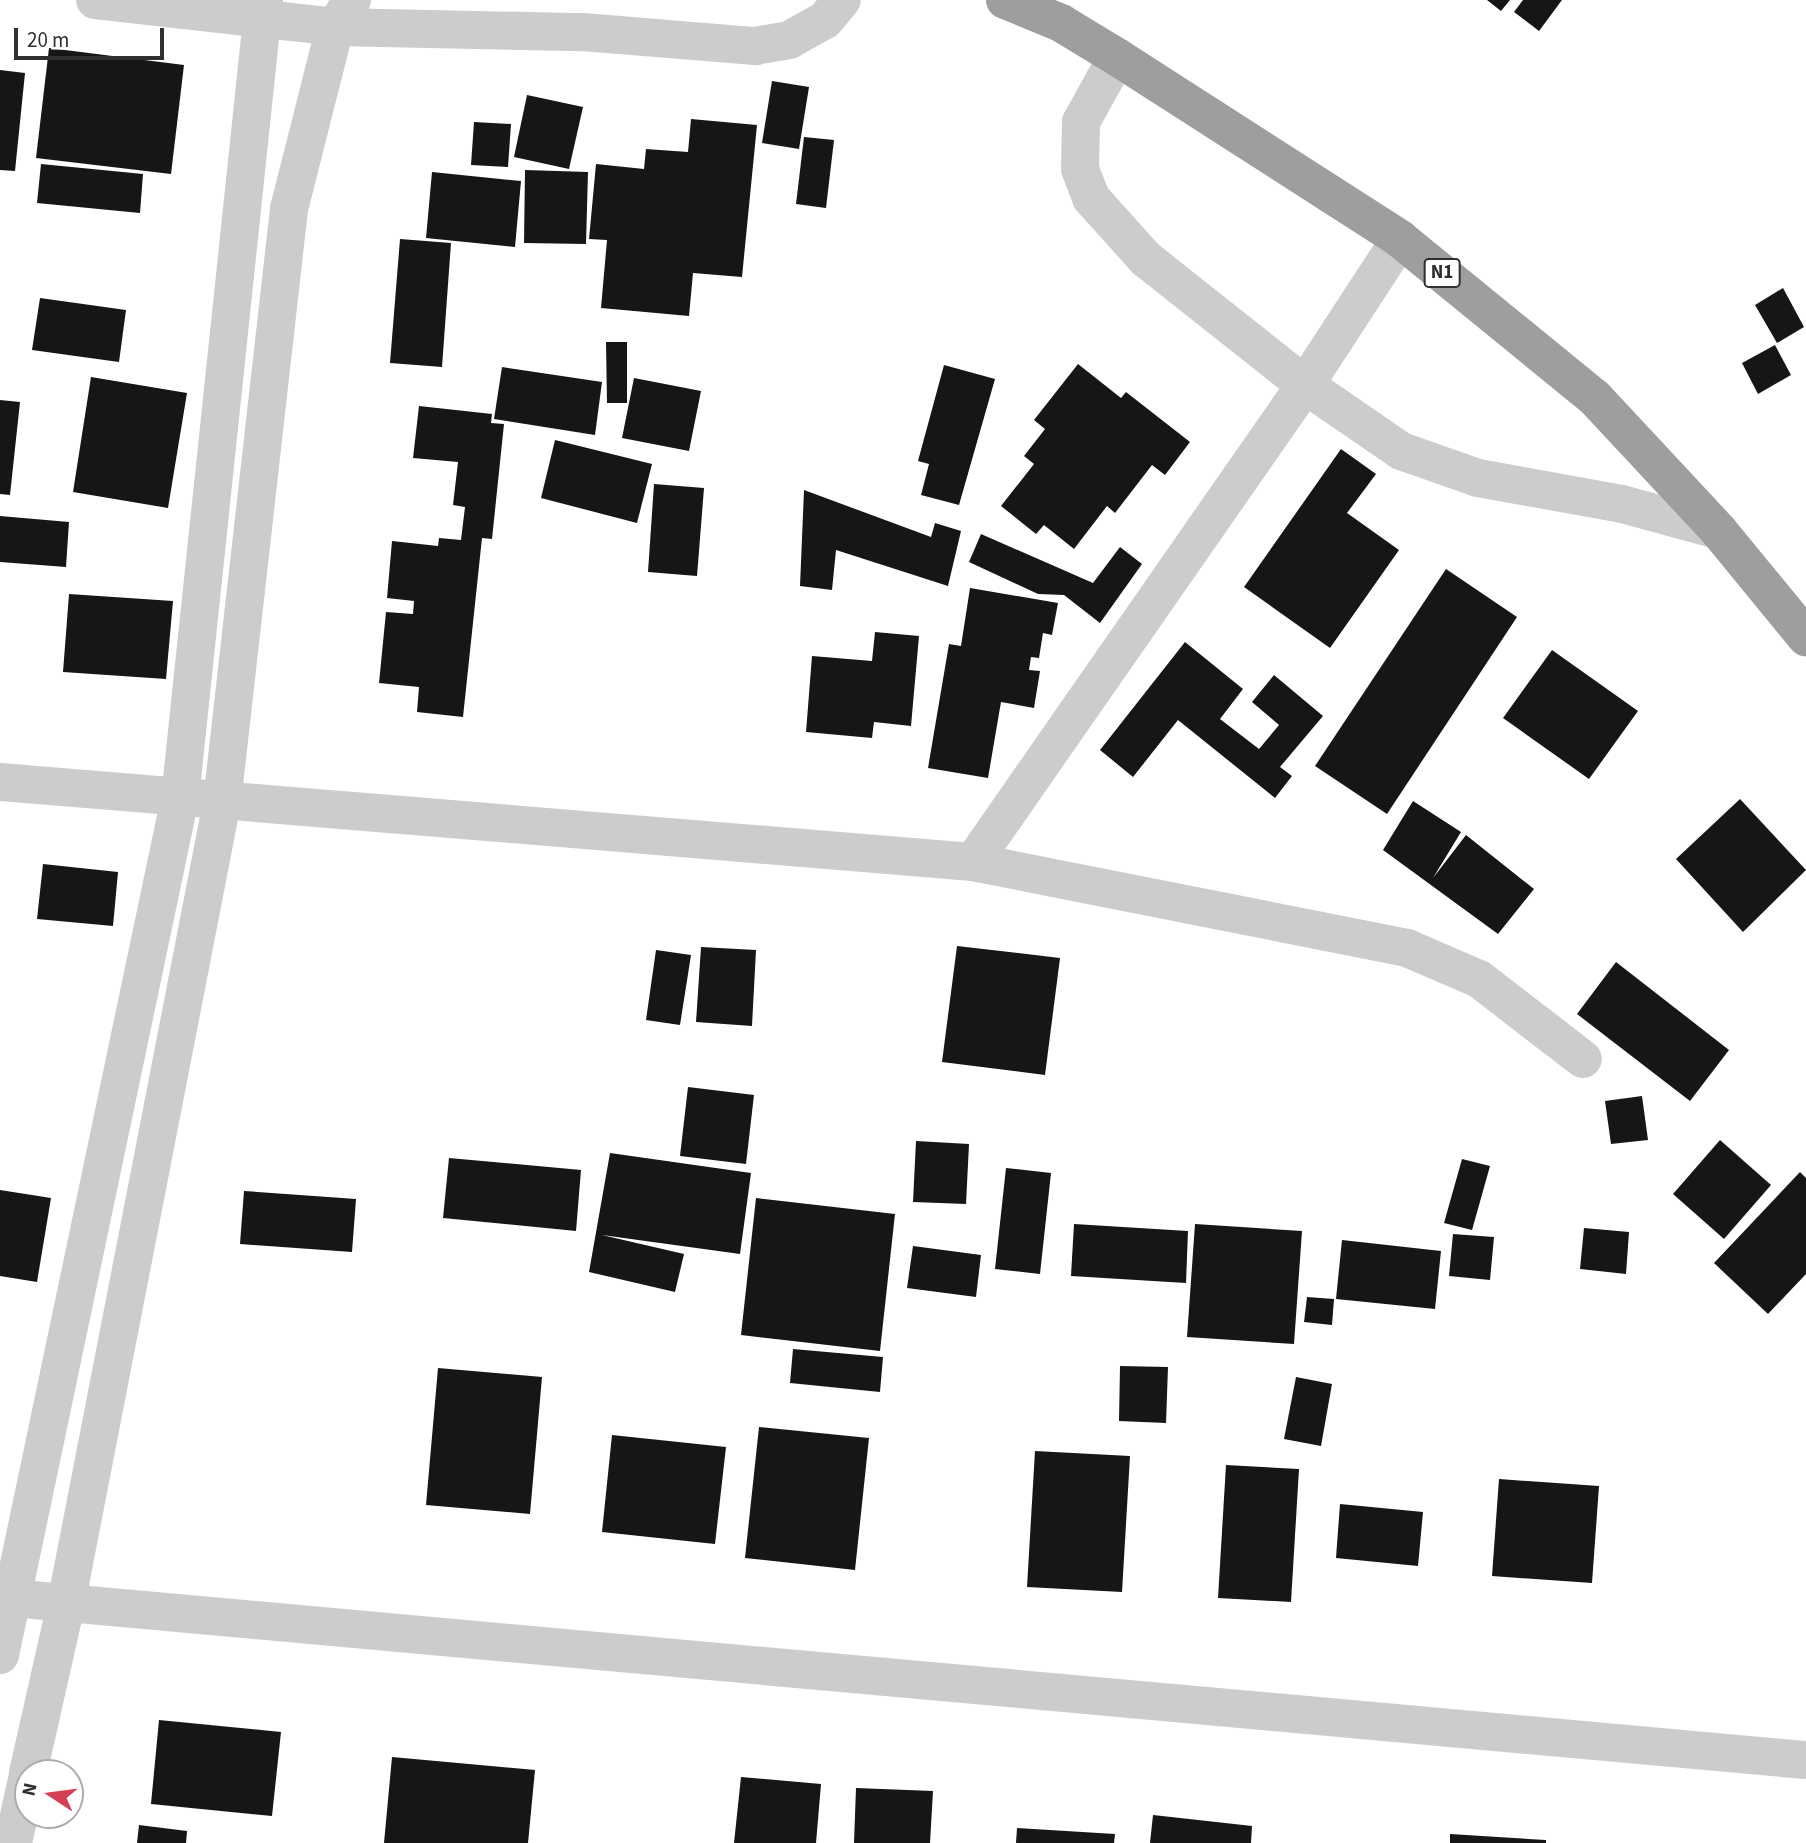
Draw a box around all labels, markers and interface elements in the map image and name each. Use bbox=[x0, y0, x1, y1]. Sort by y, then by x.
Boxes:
scale bar bbox=[18, 14, 168, 58]
text: 20 m bbox=[27, 25, 69, 55]
road number: N1 bbox=[1423, 258, 1461, 288]
north arrow bbox=[14, 1759, 84, 1829]
text: N bbox=[15, 1780, 45, 1799]

